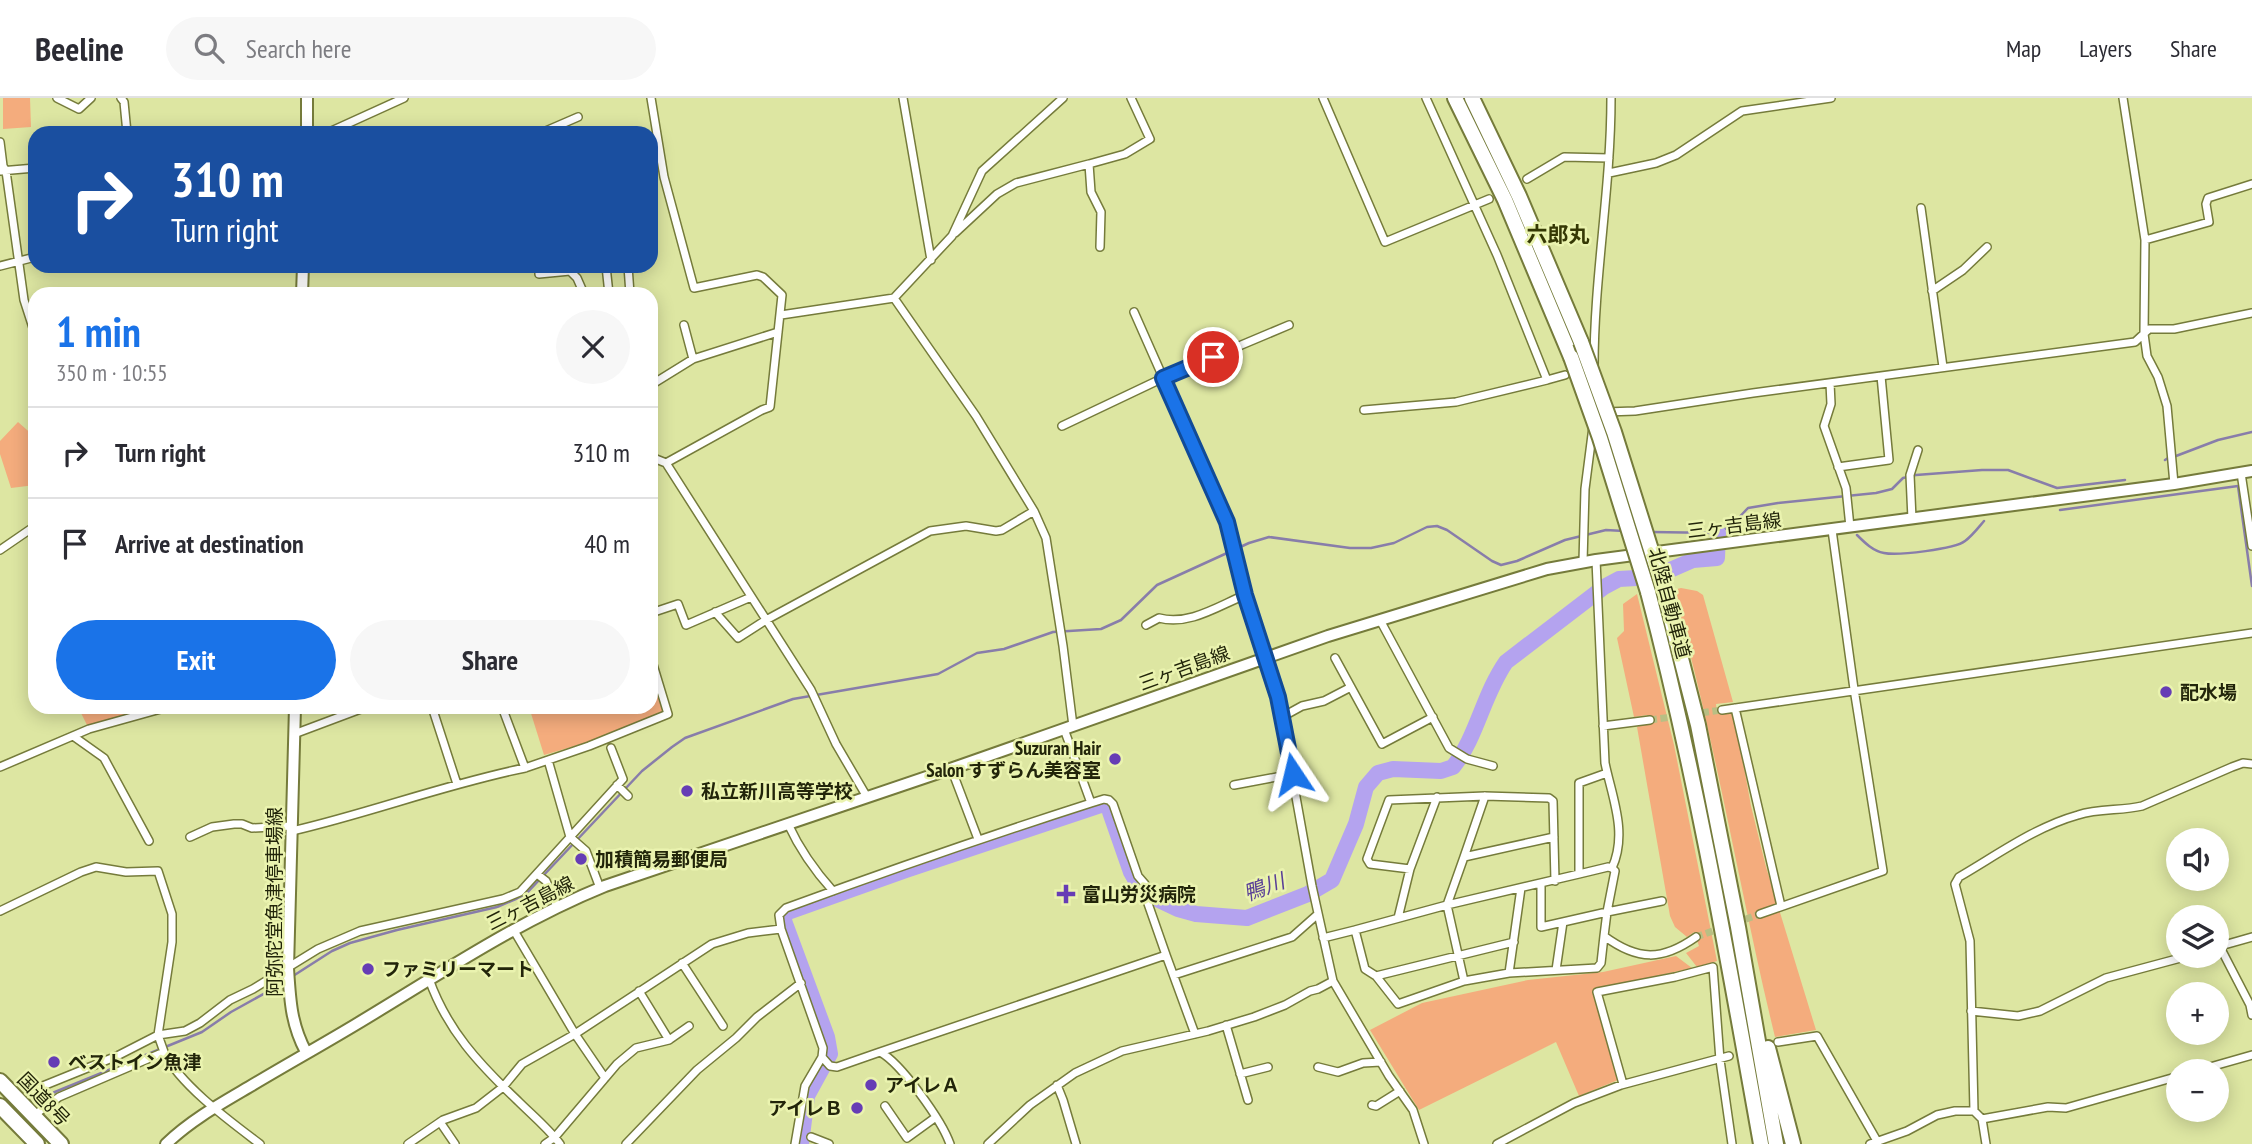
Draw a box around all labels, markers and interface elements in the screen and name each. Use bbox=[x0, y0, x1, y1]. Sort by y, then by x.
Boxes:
search box bbox=[166, 17, 656, 80]
text: Beeline bbox=[35, 27, 124, 70]
icon: search bbox=[190, 29, 228, 67]
text: Search here bbox=[246, 32, 351, 65]
text: Map bbox=[2006, 33, 2041, 64]
text: Layers bbox=[2079, 33, 2132, 64]
text: Share bbox=[2170, 33, 2217, 64]
text: 310 m bbox=[171, 147, 284, 211]
icon: right bbox=[56, 154, 147, 245]
text: Turn right bbox=[171, 209, 279, 251]
district label: 六郎丸 bbox=[1527, 221, 1590, 248]
text: 1 min bbox=[56, 304, 141, 359]
button: close bbox=[556, 310, 630, 384]
pin bbox=[1183, 327, 1243, 387]
icon: arrive bbox=[1194, 338, 1232, 376]
text: 350 m · 10:55 bbox=[56, 358, 168, 387]
icon: right bbox=[56, 434, 94, 472]
text: Turn right bbox=[115, 436, 206, 469]
text: 310 m bbox=[572, 436, 630, 469]
street label: 三ヶ吉島線 bbox=[1685, 507, 1783, 543]
icon: arrive bbox=[56, 525, 94, 563]
text: Arrive at destination bbox=[115, 527, 304, 560]
text: 40 m bbox=[584, 527, 630, 560]
street label: 北陸自動車道 bbox=[1644, 545, 1696, 661]
button: Exit bbox=[56, 620, 336, 700]
button: Share bbox=[350, 620, 630, 700]
street label: 三ヶ吉島線 bbox=[1135, 640, 1233, 696]
place label: 配水場 bbox=[2180, 680, 2237, 704]
marker: 配水場 bbox=[2158, 684, 2174, 700]
place label: Suzuran Hair Salon すずらん美容室 bbox=[926, 736, 1101, 782]
position arrow bbox=[1256, 737, 1330, 811]
marker: Suzuran Hair Salon すずらん美容室 bbox=[1107, 751, 1123, 767]
place label: 私立新川高等学校 bbox=[701, 779, 853, 803]
marker: 私立新川高等学校 bbox=[679, 783, 695, 799]
street label: 阿弥陀堂魚津停車場線 bbox=[262, 807, 286, 997]
map controls bbox=[2166, 828, 2229, 1122]
button: sound bbox=[2166, 828, 2229, 891]
place label: 加積簡易郵便局 bbox=[595, 847, 728, 871]
marker: 加積簡易郵便局 bbox=[573, 851, 589, 867]
water label: 鴨川 bbox=[1240, 866, 1290, 907]
street label: 三ヶ吉島線 bbox=[482, 871, 578, 935]
place label: 富山労災病院 bbox=[1082, 882, 1196, 906]
marker: 富山労災病院 bbox=[1056, 884, 1076, 904]
button: layers bbox=[2166, 905, 2229, 968]
place label: ファミリーマート bbox=[382, 957, 534, 981]
marker: ファミリーマート bbox=[360, 961, 376, 977]
button: + bbox=[2166, 982, 2229, 1045]
place label: ベストイン魚津 bbox=[68, 1050, 201, 1074]
marker: ベストイン魚津 bbox=[46, 1054, 62, 1070]
button: − bbox=[2166, 1059, 2229, 1122]
street label: 国道8号 bbox=[13, 1067, 75, 1131]
place label: アイレＡ bbox=[885, 1073, 960, 1097]
marker: アイレＡ bbox=[863, 1077, 879, 1093]
place label: アイレＢ bbox=[768, 1096, 843, 1120]
marker: アイレＢ bbox=[849, 1100, 865, 1116]

